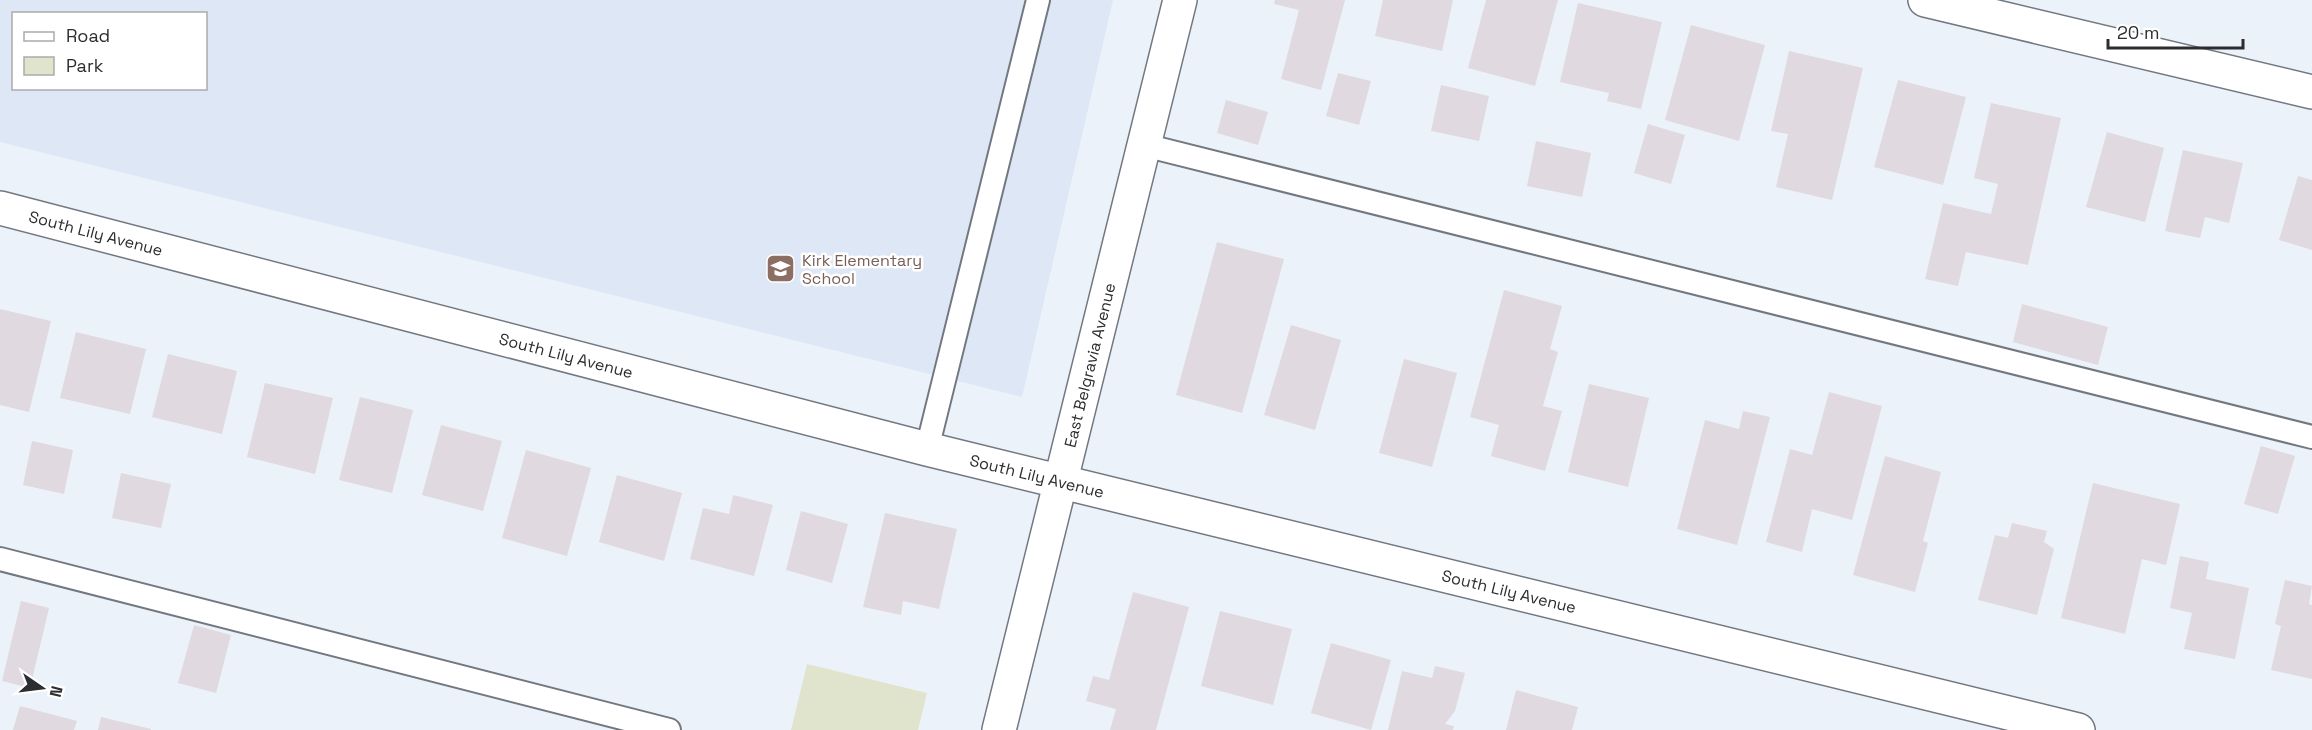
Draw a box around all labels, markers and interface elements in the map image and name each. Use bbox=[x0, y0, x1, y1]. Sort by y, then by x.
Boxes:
legend bbox=[12, 12, 207, 90]
scale bar bbox=[2108, 12, 2243, 50]
text: 20 m bbox=[2117, 21, 2160, 44]
text: Road bbox=[66, 24, 110, 47]
text: Park bbox=[66, 54, 104, 77]
street label: South Lily Avenue bbox=[27, 205, 165, 260]
place label: Kirk Elementary School bbox=[802, 250, 922, 289]
school or university icon: Kirk Elementary School bbox=[765, 253, 797, 285]
street label: East Belgravia Avenue bbox=[1059, 281, 1120, 450]
street label: South Lily Avenue bbox=[497, 328, 635, 383]
street label: South Lily Avenue bbox=[968, 449, 1106, 502]
street label: South Lily Avenue bbox=[1440, 565, 1578, 618]
north arrow bbox=[12, 658, 72, 718]
text: N bbox=[45, 684, 68, 699]

